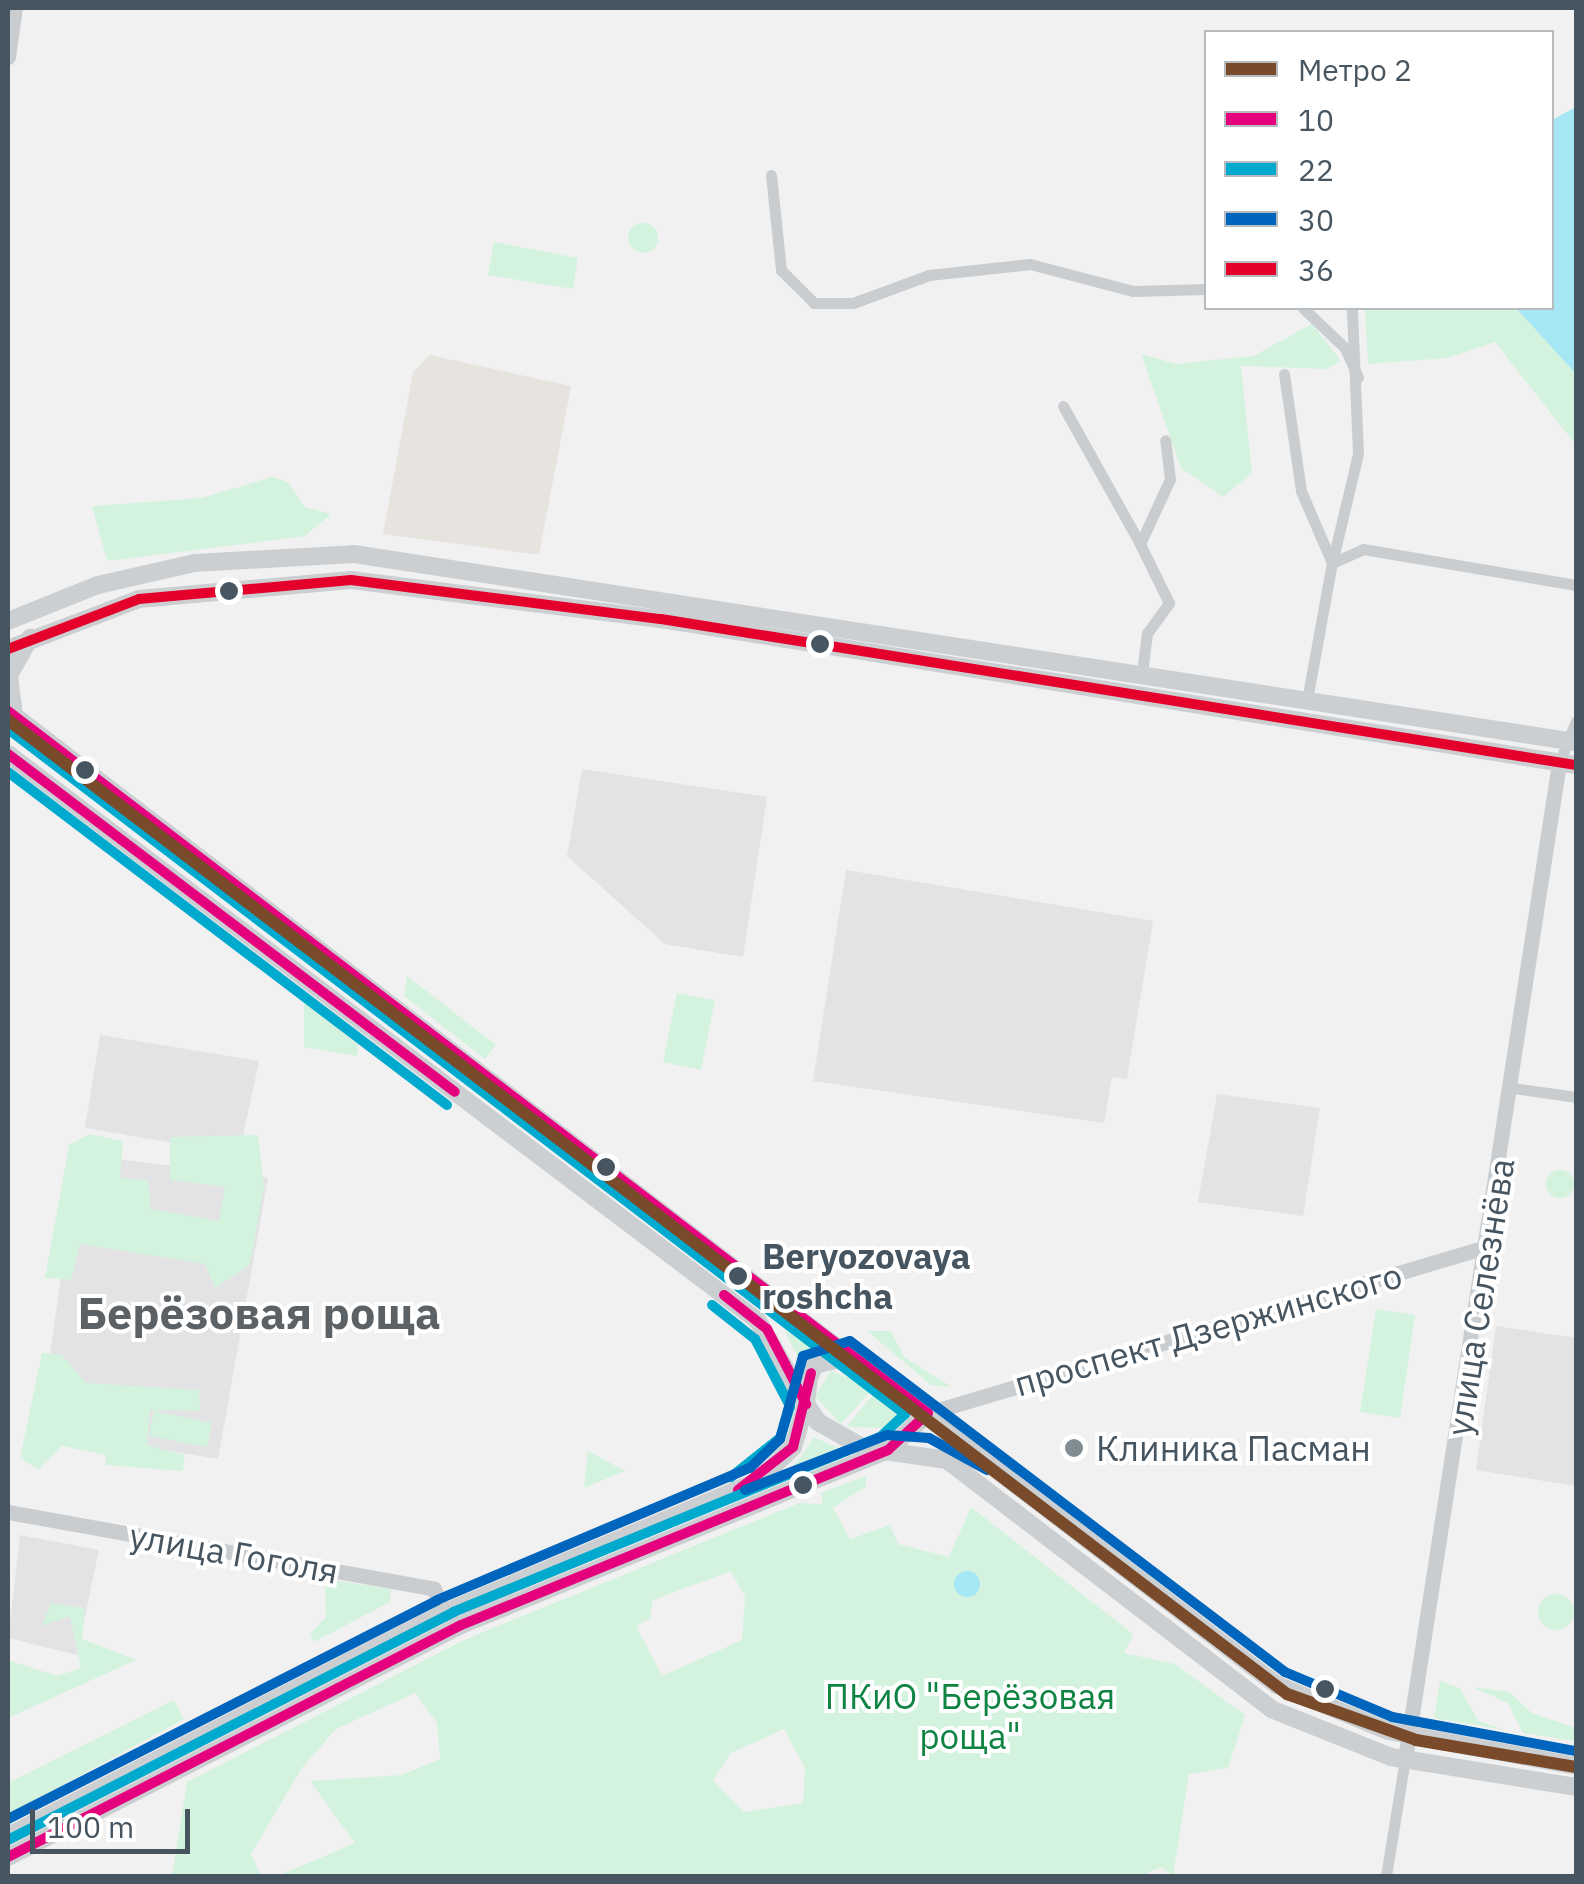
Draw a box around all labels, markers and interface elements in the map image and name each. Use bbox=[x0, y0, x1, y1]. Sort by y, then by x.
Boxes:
legend bbox=[1204, 30, 1554, 310]
text: Метро 2 bbox=[1298, 50, 1412, 89]
text: 10 bbox=[1298, 100, 1334, 139]
text: 22 bbox=[1298, 150, 1334, 189]
text: 30 bbox=[1298, 200, 1334, 239]
text: 36 bbox=[1298, 250, 1334, 289]
unlabelled marker bbox=[219, 581, 239, 601]
unlabelled marker bbox=[810, 634, 830, 654]
unlabelled marker bbox=[75, 760, 95, 780]
street label: улица Селезнёва bbox=[1437, 1155, 1523, 1439]
unlabelled marker bbox=[596, 1157, 616, 1177]
place label: Beryozovaya roshcha bbox=[762, 1235, 971, 1317]
street label: проспект Дзержинского bbox=[1009, 1254, 1407, 1404]
marker: Beryozovaya roshcha bbox=[723, 1261, 753, 1291]
district label: Берёзовая роща bbox=[77, 1286, 441, 1340]
place label: Клиника Пасман bbox=[1096, 1427, 1371, 1469]
marker: Клиника Пасман bbox=[1061, 1435, 1087, 1461]
unlabelled marker bbox=[793, 1475, 813, 1495]
street label: улица Гоголя bbox=[126, 1514, 342, 1592]
park label: ПКиО "Берёзовая роща" bbox=[825, 1675, 1115, 1757]
unlabelled marker bbox=[1315, 1679, 1335, 1699]
scale bar bbox=[35, 1789, 195, 1851]
text: 100 m bbox=[47, 1807, 134, 1846]

